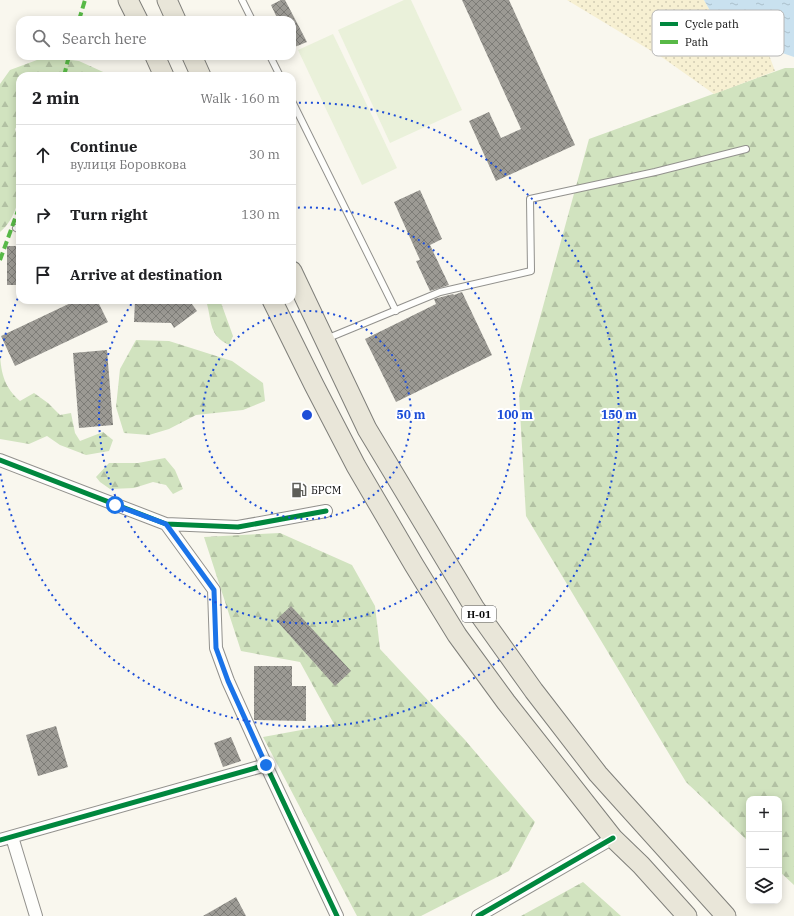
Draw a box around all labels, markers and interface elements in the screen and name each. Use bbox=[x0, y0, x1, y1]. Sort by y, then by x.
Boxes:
legend bbox=[652, 10, 784, 56]
search box bbox=[16, 16, 296, 60]
text: Cycle path bbox=[685, 17, 739, 31]
icon: search bbox=[30, 27, 52, 49]
text: Search here bbox=[62, 29, 147, 48]
text: Path bbox=[685, 35, 708, 49]
text: 2 min bbox=[32, 87, 80, 109]
text: Walk · 160 m bbox=[201, 90, 280, 107]
text: Continue bbox=[70, 137, 137, 156]
icon: ahead bbox=[32, 144, 54, 166]
text: 30 m bbox=[249, 146, 280, 163]
text: вулиця Боровкова bbox=[70, 156, 187, 173]
icon: right bbox=[32, 204, 54, 226]
text: Turn right bbox=[70, 205, 148, 224]
text: 130 m bbox=[241, 206, 280, 223]
icon: arrive bbox=[32, 264, 54, 286]
text: Arrive at destination bbox=[70, 265, 222, 284]
text: 50 m bbox=[397, 407, 426, 422]
text: 100 m bbox=[497, 407, 533, 422]
text: 150 m bbox=[601, 407, 637, 422]
centre of rings bbox=[300, 408, 314, 422]
fuel station icon: БРСМ bbox=[290, 481, 308, 499]
place label: БРСМ bbox=[311, 483, 341, 497]
route start bbox=[106, 496, 124, 514]
road number: Н-01 bbox=[462, 606, 496, 622]
route end bbox=[257, 756, 275, 774]
map controls bbox=[746, 796, 782, 904]
button: + bbox=[746, 796, 782, 832]
button: − bbox=[746, 832, 782, 868]
button: layers bbox=[746, 868, 782, 904]

